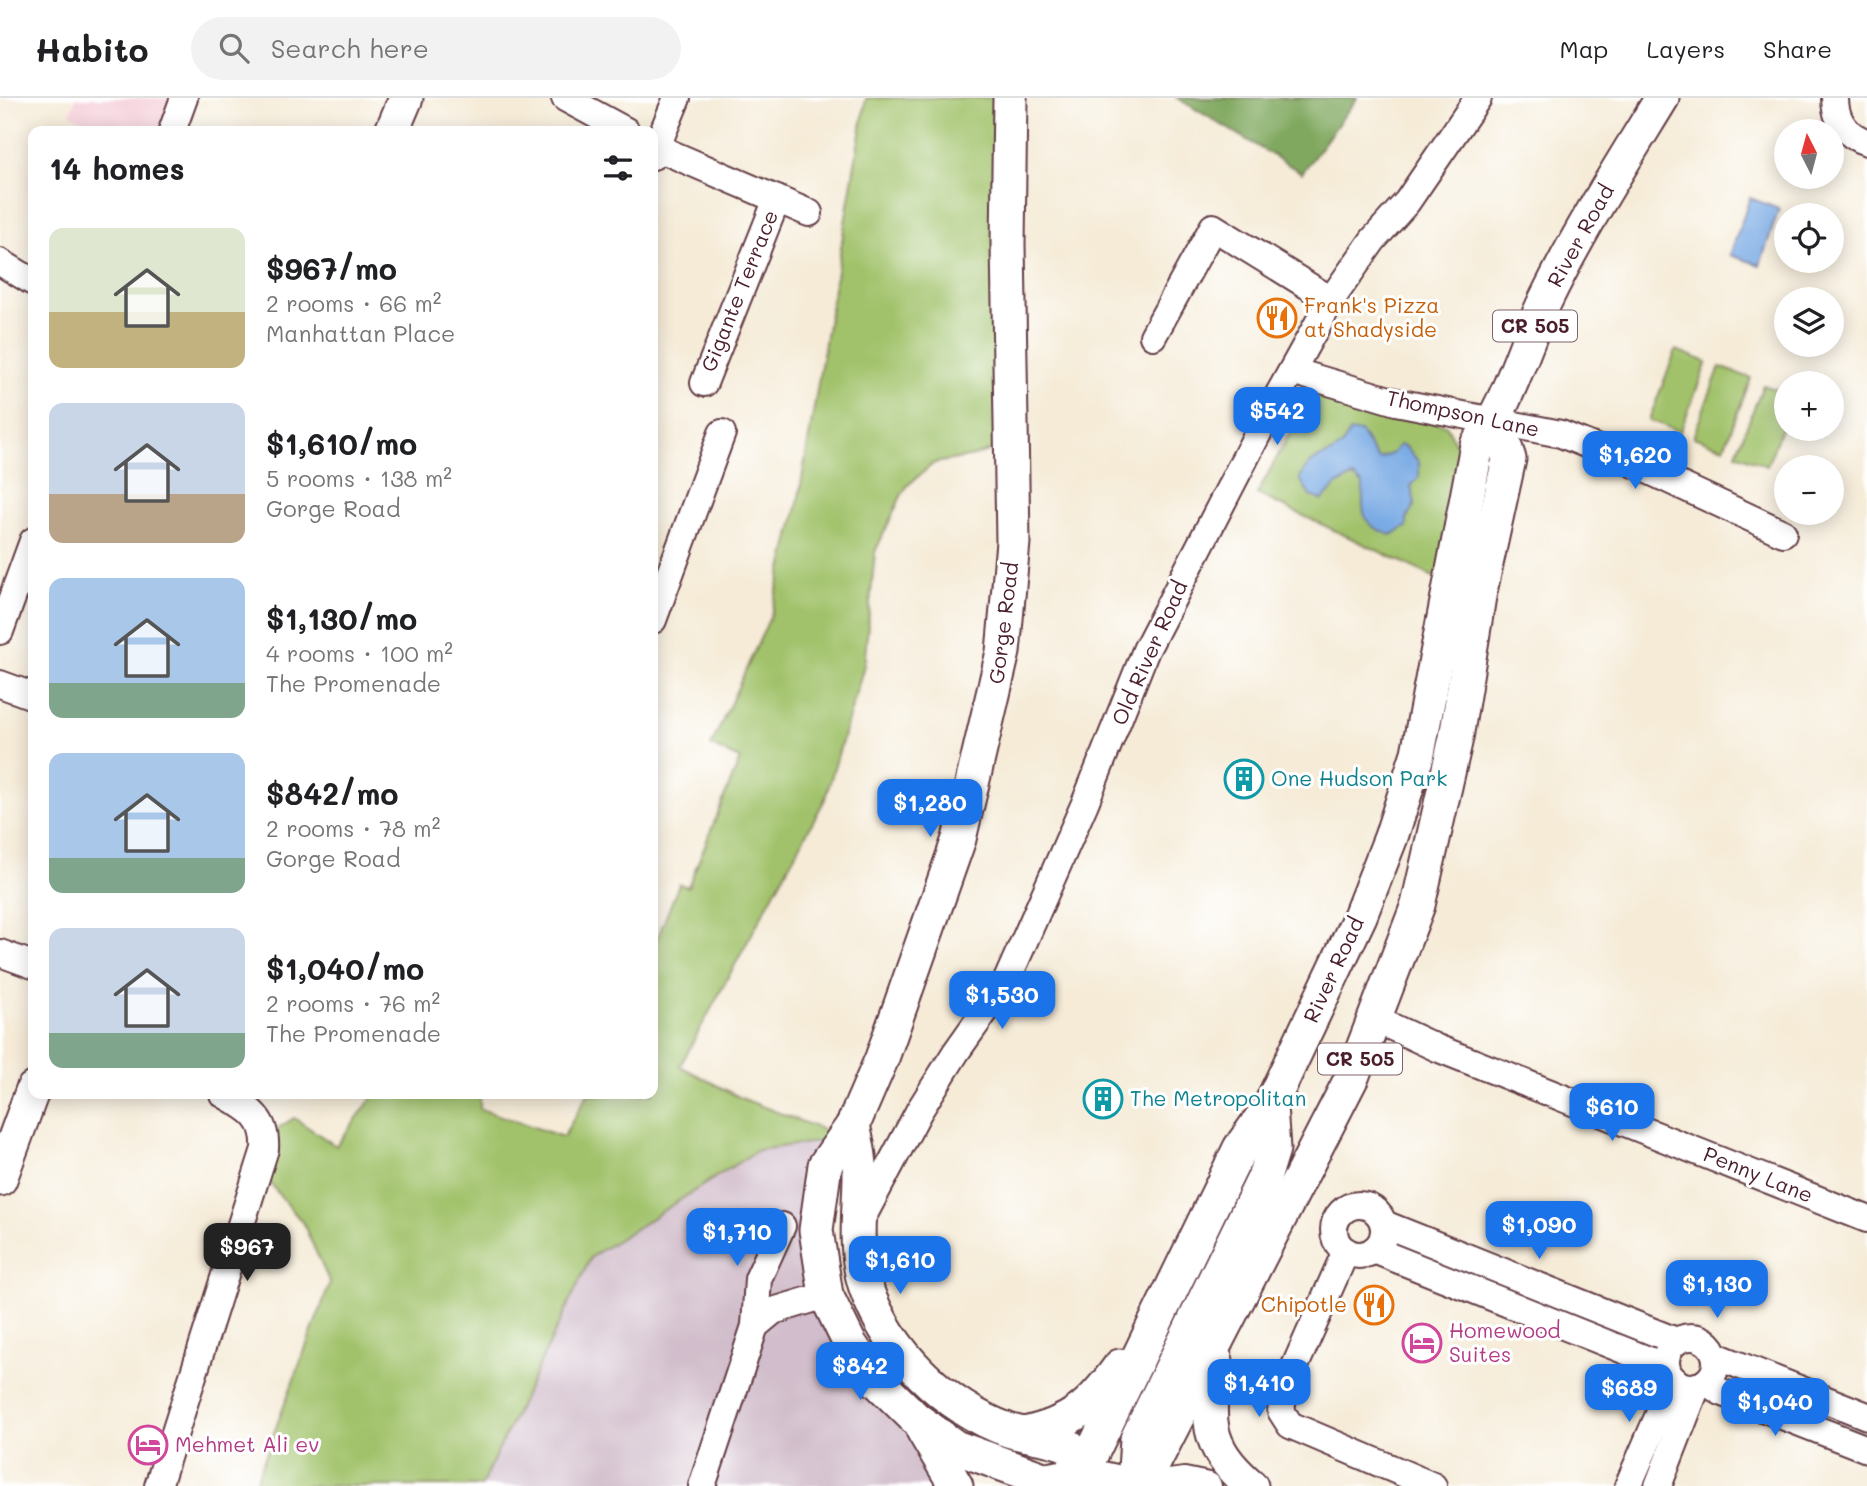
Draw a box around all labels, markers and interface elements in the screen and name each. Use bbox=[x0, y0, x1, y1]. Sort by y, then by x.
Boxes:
search box bbox=[191, 17, 681, 80]
text: Habito bbox=[35, 27, 149, 70]
icon: search bbox=[215, 29, 253, 67]
text: Search here bbox=[271, 31, 429, 65]
text: Map bbox=[1560, 33, 1608, 64]
text: Layers bbox=[1646, 33, 1725, 64]
text: Share bbox=[1763, 33, 1832, 64]
north arrow bbox=[1774, 119, 1844, 189]
map controls bbox=[1774, 119, 1844, 525]
text: 14 homes bbox=[49, 148, 185, 188]
icon: filters bbox=[599, 149, 637, 187]
street label: River Road bbox=[1540, 179, 1619, 291]
button: locate bbox=[1774, 203, 1844, 273]
street label: Gigante Terrace bbox=[694, 206, 783, 375]
text: $967/mo bbox=[266, 248, 397, 288]
icon: home bbox=[105, 256, 189, 340]
button: layers bbox=[1774, 287, 1844, 357]
text: 2 rooms · 66 m² bbox=[266, 288, 441, 318]
place label: Frank's Pizza at Shadyside bbox=[1304, 291, 1439, 342]
restaurant icon: Frank's Pizza at Shadyside bbox=[1256, 297, 1298, 339]
road number: CR 505 bbox=[1493, 310, 1577, 342]
text: Manhattan Place bbox=[266, 318, 455, 348]
button: + bbox=[1774, 371, 1844, 441]
street label: Thompson Lane bbox=[1384, 383, 1542, 442]
pin: $542 bbox=[1236, 388, 1318, 447]
text: $542 bbox=[1249, 395, 1305, 425]
text: $1,610/mo bbox=[266, 423, 417, 463]
icon: home bbox=[105, 431, 189, 515]
pin: $1,620 bbox=[1578, 432, 1692, 491]
text: $1,620 bbox=[1598, 439, 1672, 469]
button: − bbox=[1774, 455, 1844, 525]
text: 5 rooms · 138 m² bbox=[266, 463, 452, 493]
text: Gorge Road bbox=[266, 493, 400, 523]
street label: Gorge Road bbox=[982, 560, 1023, 685]
street label: Old River Road bbox=[1105, 576, 1193, 729]
text: $1,130/mo bbox=[266, 598, 417, 638]
icon: home bbox=[105, 606, 189, 690]
text: 4 rooms · 100 m² bbox=[266, 638, 453, 668]
text: The Promenade bbox=[266, 668, 441, 698]
building icon: One Hudson Park bbox=[1223, 758, 1265, 800]
place label: One Hudson Park bbox=[1271, 764, 1447, 791]
text: $842/mo bbox=[266, 773, 398, 813]
pin: $1,280 bbox=[873, 780, 987, 839]
icon: home bbox=[105, 781, 189, 865]
text: $1,280 bbox=[893, 787, 967, 817]
text: 2 rooms · 78 m² bbox=[266, 813, 440, 843]
text: Gorge Road bbox=[266, 843, 400, 873]
street label: River Road bbox=[1296, 912, 1369, 1027]
text: $1,040/mo bbox=[266, 948, 424, 988]
icon: home bbox=[105, 956, 189, 1040]
pin: $1,530 bbox=[945, 972, 1059, 1031]
text: $1,530 bbox=[965, 979, 1039, 1009]
text: 2 rooms · 76 m² bbox=[266, 988, 440, 1018]
text: The Promenade bbox=[266, 1018, 441, 1048]
road number: CR 505 bbox=[1318, 1043, 1402, 1074]
building icon: The Metropolitan bbox=[1082, 1078, 1124, 1120]
place label: The Metropolitan bbox=[1130, 1084, 1306, 1111]
pin: $610 bbox=[1571, 1084, 1653, 1143]
text: $610 bbox=[1585, 1091, 1639, 1121]
street label: Penny Lane bbox=[1700, 1139, 1817, 1208]
pin: $1,090 bbox=[1482, 1202, 1596, 1261]
pin: $1,710 bbox=[680, 1208, 794, 1268]
text: $1,090 bbox=[1502, 1209, 1576, 1239]
text: $1,710 bbox=[702, 1216, 772, 1246]
pin: $967 bbox=[206, 1224, 288, 1283]
text: $967 bbox=[220, 1231, 274, 1261]
pin: $1,610 bbox=[843, 1236, 957, 1296]
text: $1,610 bbox=[865, 1244, 935, 1274]
pin: $1,130 bbox=[1660, 1260, 1774, 1320]
text: $1,130 bbox=[1682, 1268, 1752, 1298]
restaurant icon: Chipotle bbox=[1353, 1284, 1395, 1326]
place label: Chipotle bbox=[1261, 1290, 1347, 1317]
place label: Homewood Suites bbox=[1449, 1316, 1561, 1367]
hotel icon: Homewood Suites bbox=[1401, 1322, 1443, 1364]
pin: $842 bbox=[819, 1342, 901, 1402]
text: $842 bbox=[832, 1350, 888, 1380]
pin: $1,410 bbox=[1202, 1360, 1316, 1419]
pin: $689 bbox=[1588, 1364, 1670, 1424]
text: $1,410 bbox=[1223, 1367, 1295, 1397]
text: $689 bbox=[1601, 1372, 1657, 1402]
pin: $1,040 bbox=[1718, 1378, 1832, 1438]
text: $1,040 bbox=[1737, 1386, 1813, 1416]
hotel icon: Mehmet Ali ev bbox=[127, 1424, 169, 1466]
place label: Mehmet Ali ev bbox=[175, 1430, 319, 1457]

